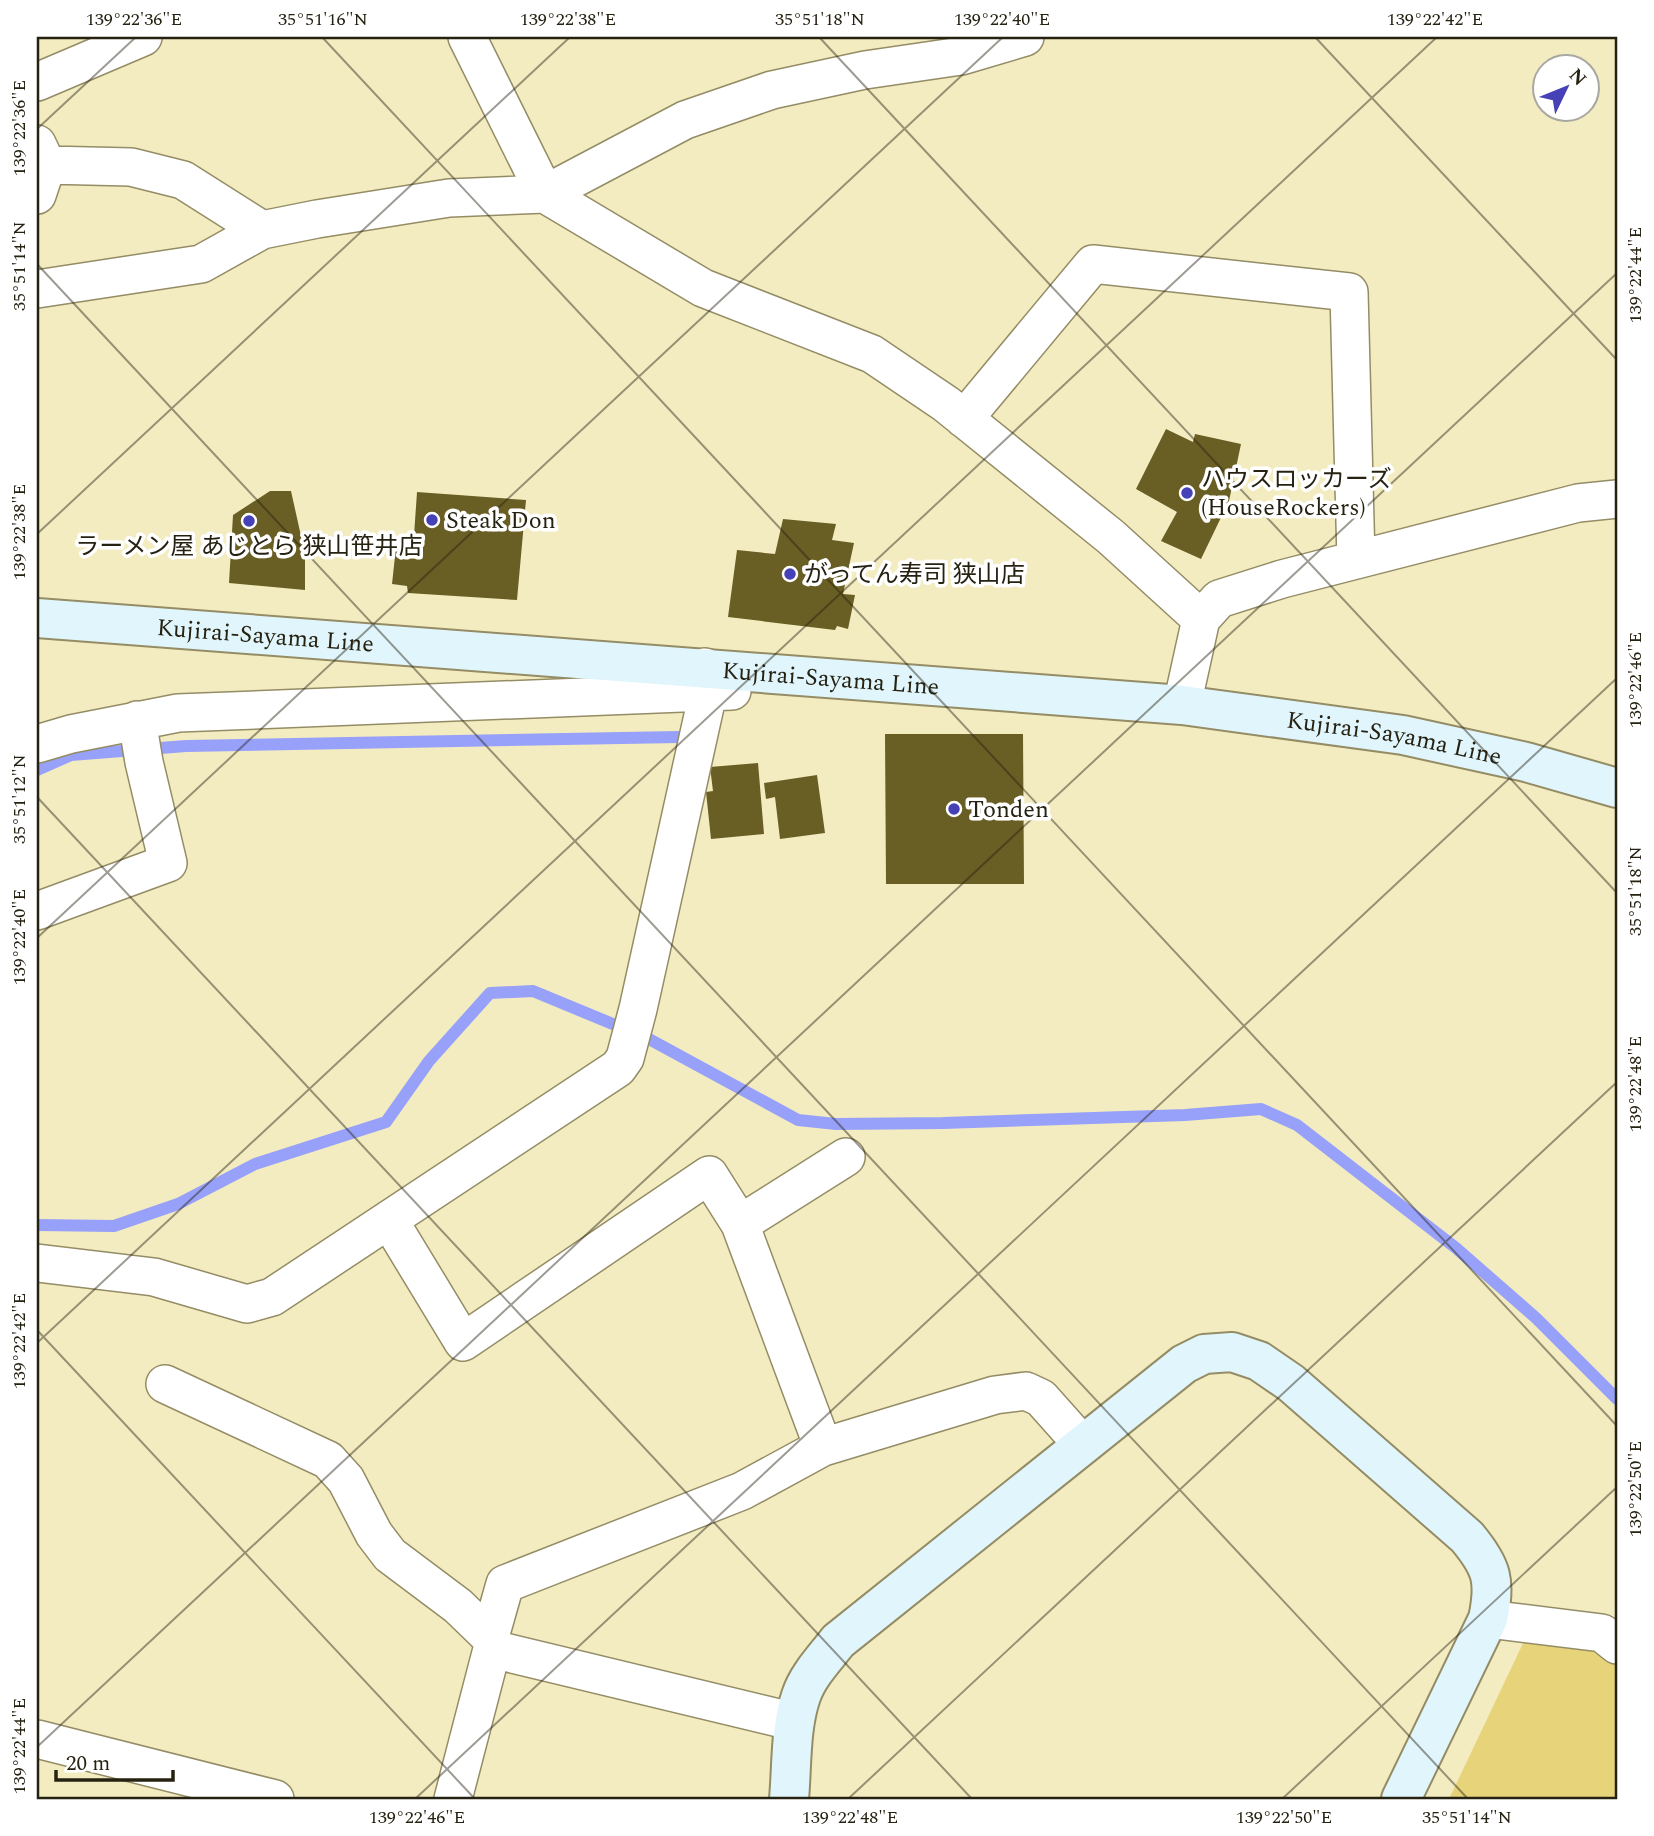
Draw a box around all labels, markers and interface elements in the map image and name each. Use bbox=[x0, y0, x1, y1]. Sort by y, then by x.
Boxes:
text: 139°22'36"E bbox=[86, 6, 182, 33]
text: 35°51'16"N bbox=[278, 6, 368, 33]
text: 139°22'38"E bbox=[520, 6, 616, 33]
text: 35°51'18"N bbox=[775, 6, 865, 33]
text: 139°22'40"E bbox=[954, 6, 1050, 33]
text: 139°22'42"E bbox=[1387, 6, 1483, 33]
north arrow bbox=[1532, 52, 1602, 122]
text: N bbox=[1561, 62, 1593, 93]
text: 139°22'36"E bbox=[6, 80, 33, 176]
text: 35°51'14"N bbox=[6, 221, 33, 311]
text: 139°22'44"E bbox=[1622, 227, 1649, 323]
place label: ハウスロッカーズ (HouseRockers) bbox=[1201, 462, 1392, 526]
text: 139°22'38"E bbox=[6, 484, 33, 580]
marker: ハウスロッカーズ (HouseRockers) bbox=[1179, 485, 1195, 501]
place label: Steak Don bbox=[446, 503, 556, 539]
marker: Steak Don bbox=[424, 512, 440, 528]
marker: ラーメン屋 あじとら 狭山笹井店 bbox=[241, 513, 257, 529]
place label: ラーメン屋 あじとら 狭山笹井店 bbox=[75, 529, 423, 565]
place label: がってん寿司 狭山店 bbox=[804, 557, 1025, 593]
marker: がってん寿司 狭山店 bbox=[782, 566, 798, 582]
street label: Kujirai-Sayama Line bbox=[155, 610, 375, 663]
text: 139°22'46"E bbox=[1622, 632, 1649, 728]
street label: Kujirai-Sayama Line bbox=[721, 653, 941, 706]
street label: Kujirai-Sayama Line bbox=[1284, 702, 1505, 775]
text: 35°51'12"N bbox=[6, 754, 33, 844]
place label: Tonden bbox=[968, 792, 1049, 828]
marker: Tonden bbox=[946, 801, 962, 817]
text: 35°51'18"N bbox=[1622, 846, 1649, 936]
text: 139°22'40"E bbox=[6, 889, 33, 985]
text: 139°22'48"E bbox=[1622, 1036, 1649, 1132]
text: 139°22'42"E bbox=[6, 1293, 33, 1389]
text: 139°22'50"E bbox=[1622, 1441, 1649, 1537]
text: 139°22'44"E bbox=[6, 1698, 33, 1794]
scale bar bbox=[56, 1738, 173, 1782]
text: 20 m bbox=[66, 1748, 110, 1780]
text: 139°22'46"E bbox=[369, 1804, 465, 1831]
text: 139°22'48"E bbox=[802, 1804, 898, 1831]
text: 139°22'50"E bbox=[1236, 1804, 1332, 1831]
text: 35°51'14"N bbox=[1422, 1804, 1512, 1831]

